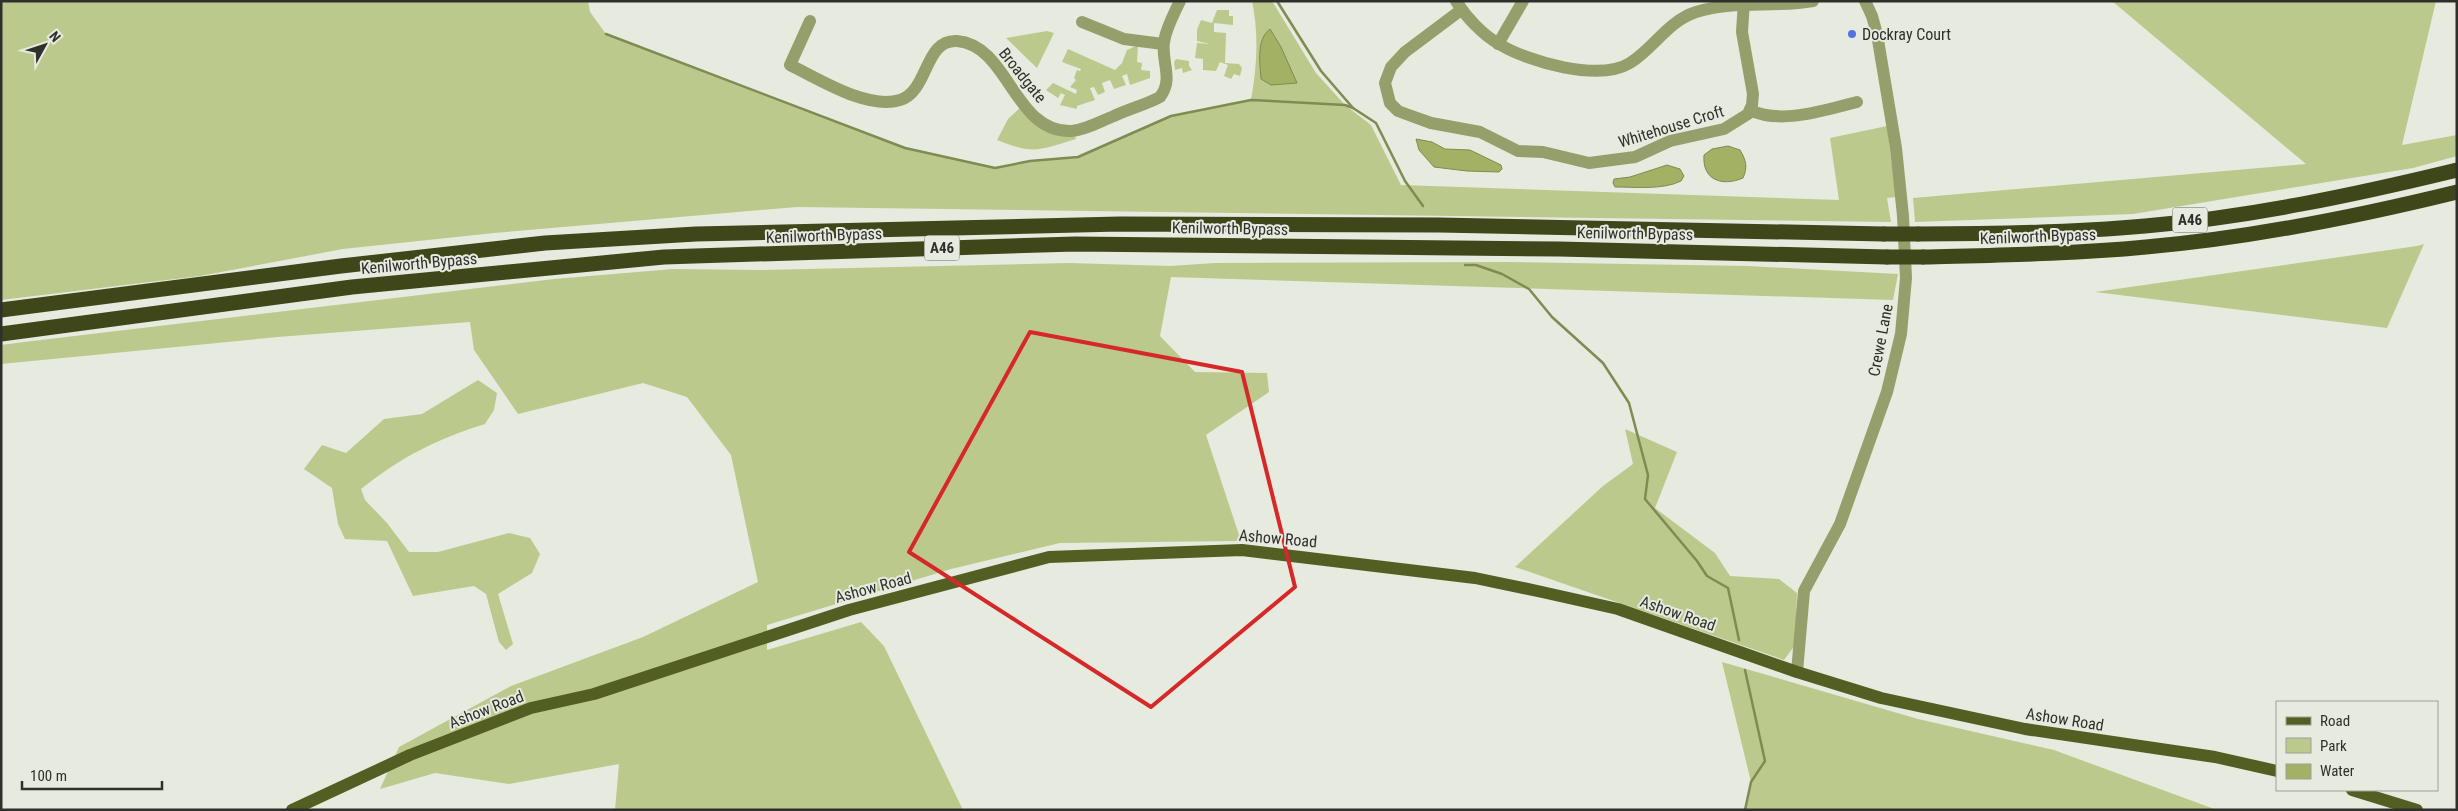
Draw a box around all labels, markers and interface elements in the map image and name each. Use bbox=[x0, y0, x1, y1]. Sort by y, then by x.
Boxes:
north arrow bbox=[20, 20, 70, 70]
place label: Dockray Court bbox=[1862, 25, 1951, 44]
text: N bbox=[46, 28, 64, 45]
marker: Dockray Court bbox=[1846, 28, 1858, 40]
street label: Broadgate bbox=[995, 44, 1050, 107]
street label: Whitehouse Croft bbox=[1616, 101, 1726, 152]
road number: A46 bbox=[2172, 208, 2208, 232]
street label: Kenilworth Bypass bbox=[1172, 218, 1288, 239]
street label: Kenilworth Bypass bbox=[1577, 223, 1693, 244]
street label: Kenilworth Bypass bbox=[765, 224, 883, 247]
street label: Kenilworth Bypass bbox=[1979, 225, 2097, 248]
road number: A46 bbox=[924, 236, 960, 260]
street label: Kenilworth Bypass bbox=[360, 249, 478, 278]
street label: Crewe Lane bbox=[1864, 302, 1897, 378]
street label: Ashow Road bbox=[1238, 526, 1318, 551]
street label: Ashow Road bbox=[833, 568, 913, 607]
street label: Ashow Road bbox=[1638, 592, 1718, 635]
street label: Ashow Road bbox=[446, 687, 526, 732]
legend bbox=[2276, 701, 2438, 791]
street label: Ashow Road bbox=[2025, 704, 2105, 735]
text: Road bbox=[2320, 712, 2350, 730]
text: Park bbox=[2320, 737, 2347, 755]
scale bar bbox=[22, 758, 162, 790]
text: Water bbox=[2320, 762, 2355, 780]
text: 100 m bbox=[30, 767, 67, 785]

